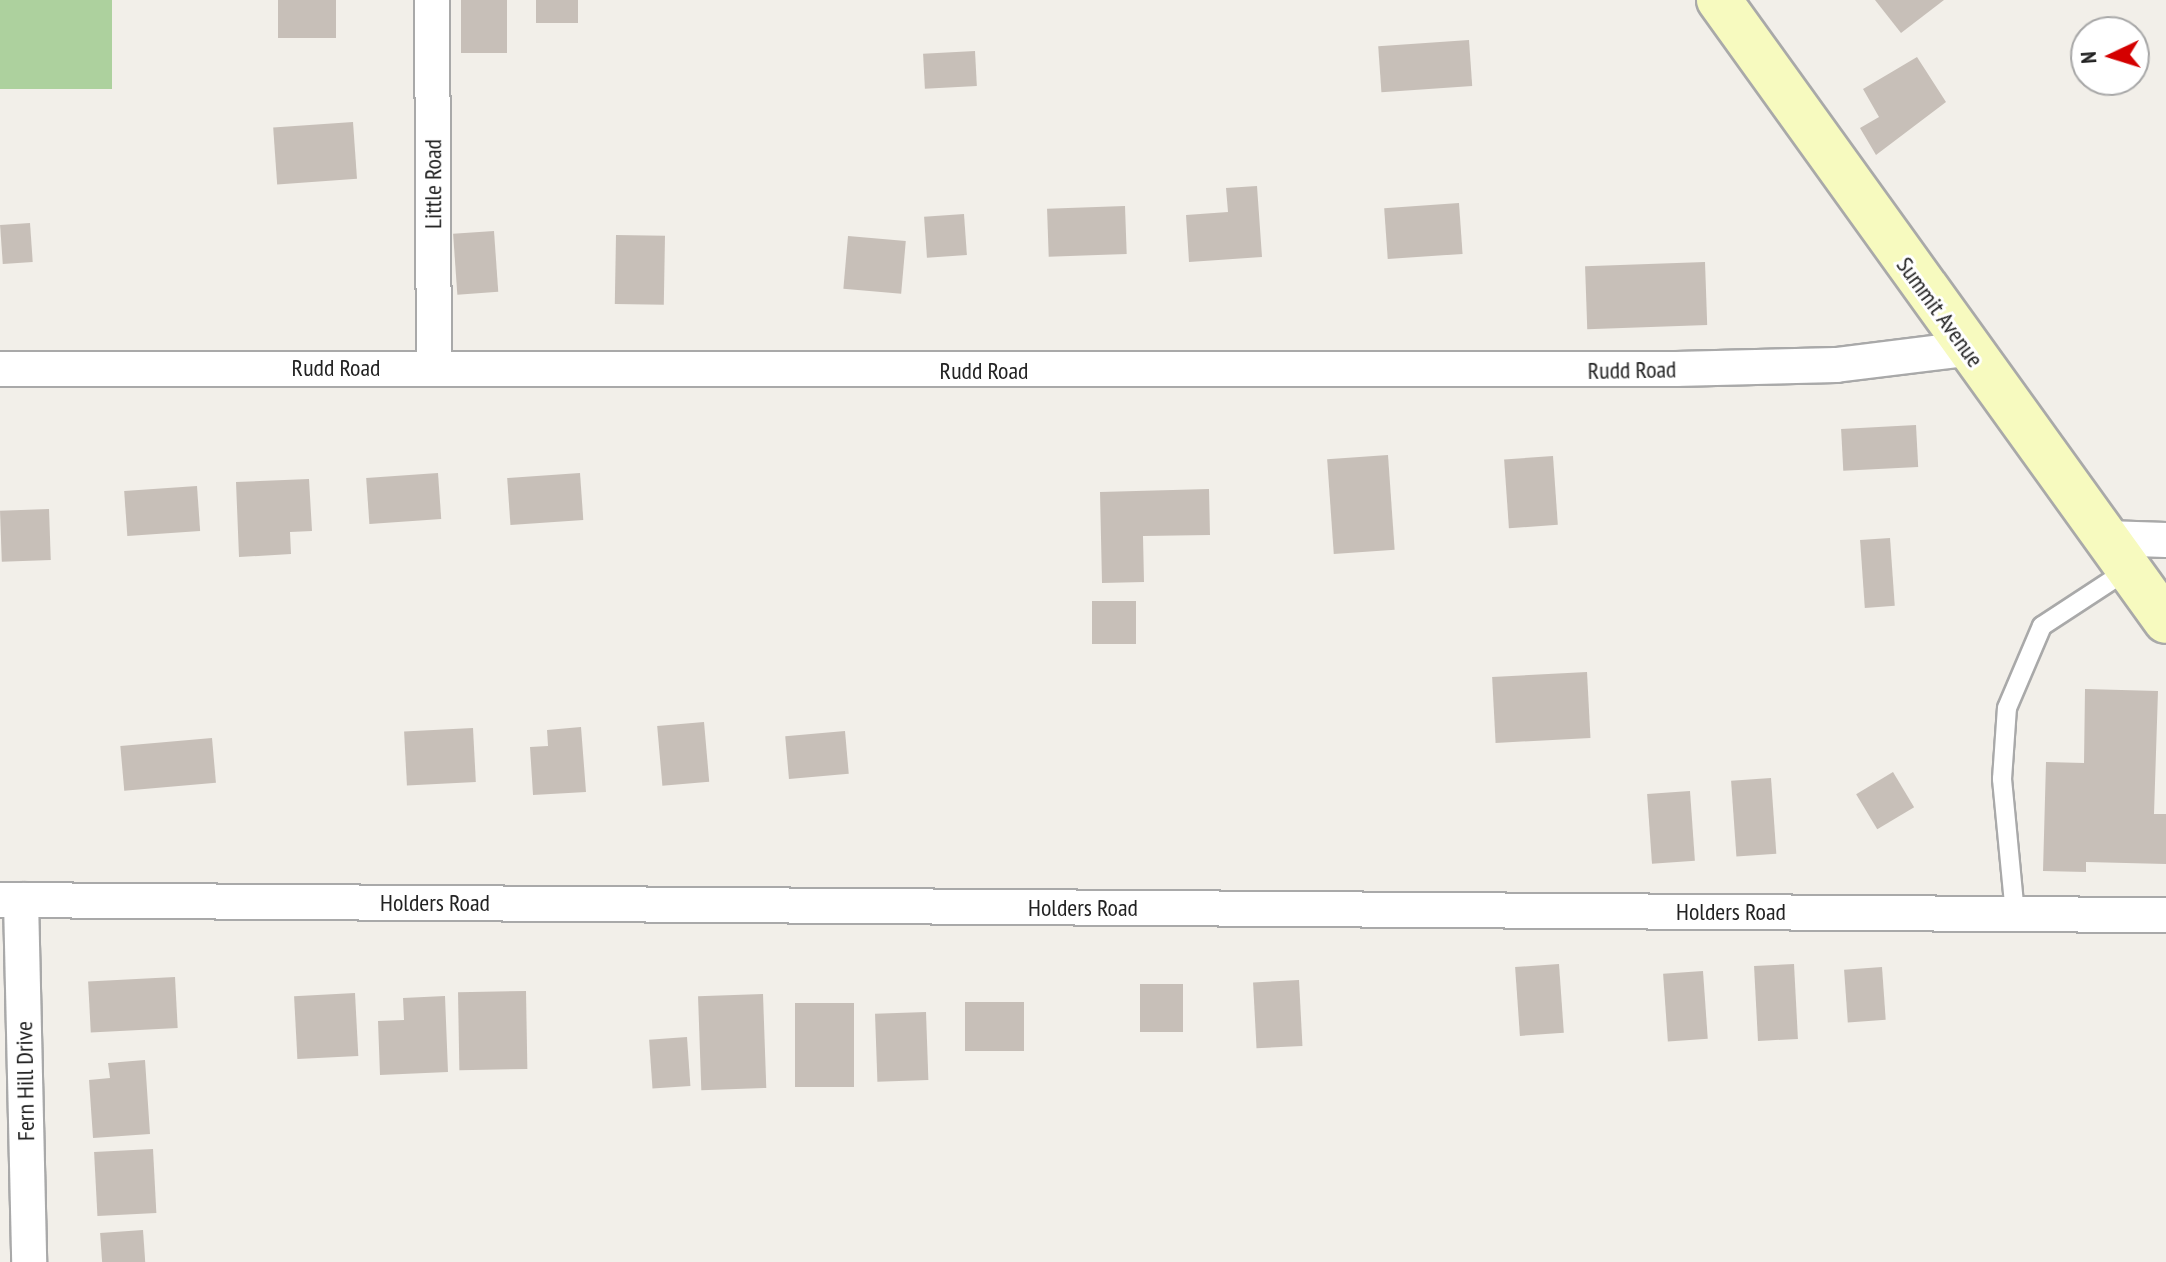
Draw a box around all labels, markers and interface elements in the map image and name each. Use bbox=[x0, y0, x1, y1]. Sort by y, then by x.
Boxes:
north arrow bbox=[2070, 16, 2150, 96]
text: N bbox=[2074, 51, 2102, 64]
street label: Little Road bbox=[419, 139, 447, 229]
street label: Summit Avenue bbox=[1890, 251, 1990, 373]
street label: Rudd Road bbox=[292, 354, 380, 382]
street label: Rudd Road bbox=[1587, 355, 1677, 385]
street label: Rudd Road bbox=[940, 357, 1028, 385]
street label: Holders Road bbox=[380, 889, 490, 917]
street label: Holders Road bbox=[1028, 894, 1138, 922]
street label: Holders Road bbox=[1676, 898, 1786, 926]
street label: Fern Hill Drive bbox=[10, 1021, 40, 1141]

